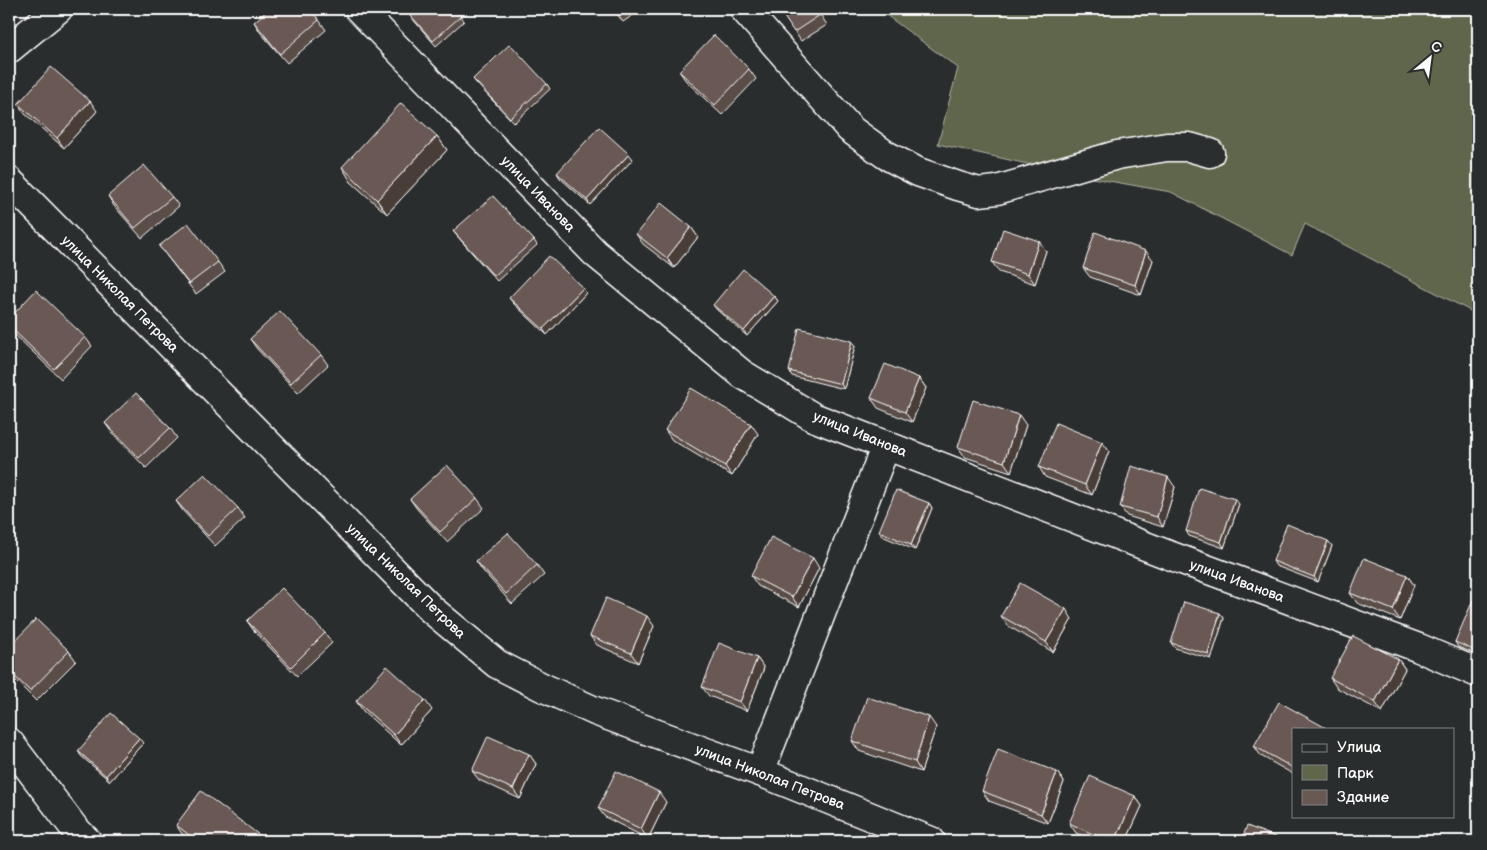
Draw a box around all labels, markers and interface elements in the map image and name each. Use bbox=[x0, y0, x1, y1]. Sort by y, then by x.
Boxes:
north arrow bbox=[1404, 32, 1454, 82]
text: С bbox=[1428, 37, 1445, 57]
street label: улица Иванова bbox=[497, 152, 579, 236]
street label: улица Николая Петрова bbox=[58, 232, 183, 357]
street label: улица Иванова bbox=[811, 408, 910, 461]
street label: улица Николая Петрова bbox=[343, 520, 469, 643]
street label: улица Иванова bbox=[1187, 556, 1287, 606]
legend bbox=[1292, 728, 1454, 818]
text: Улица bbox=[1337, 738, 1382, 757]
street label: улица Николая Петрова bbox=[693, 741, 848, 814]
text: Парк bbox=[1337, 764, 1374, 783]
text: Здание bbox=[1337, 788, 1389, 807]

